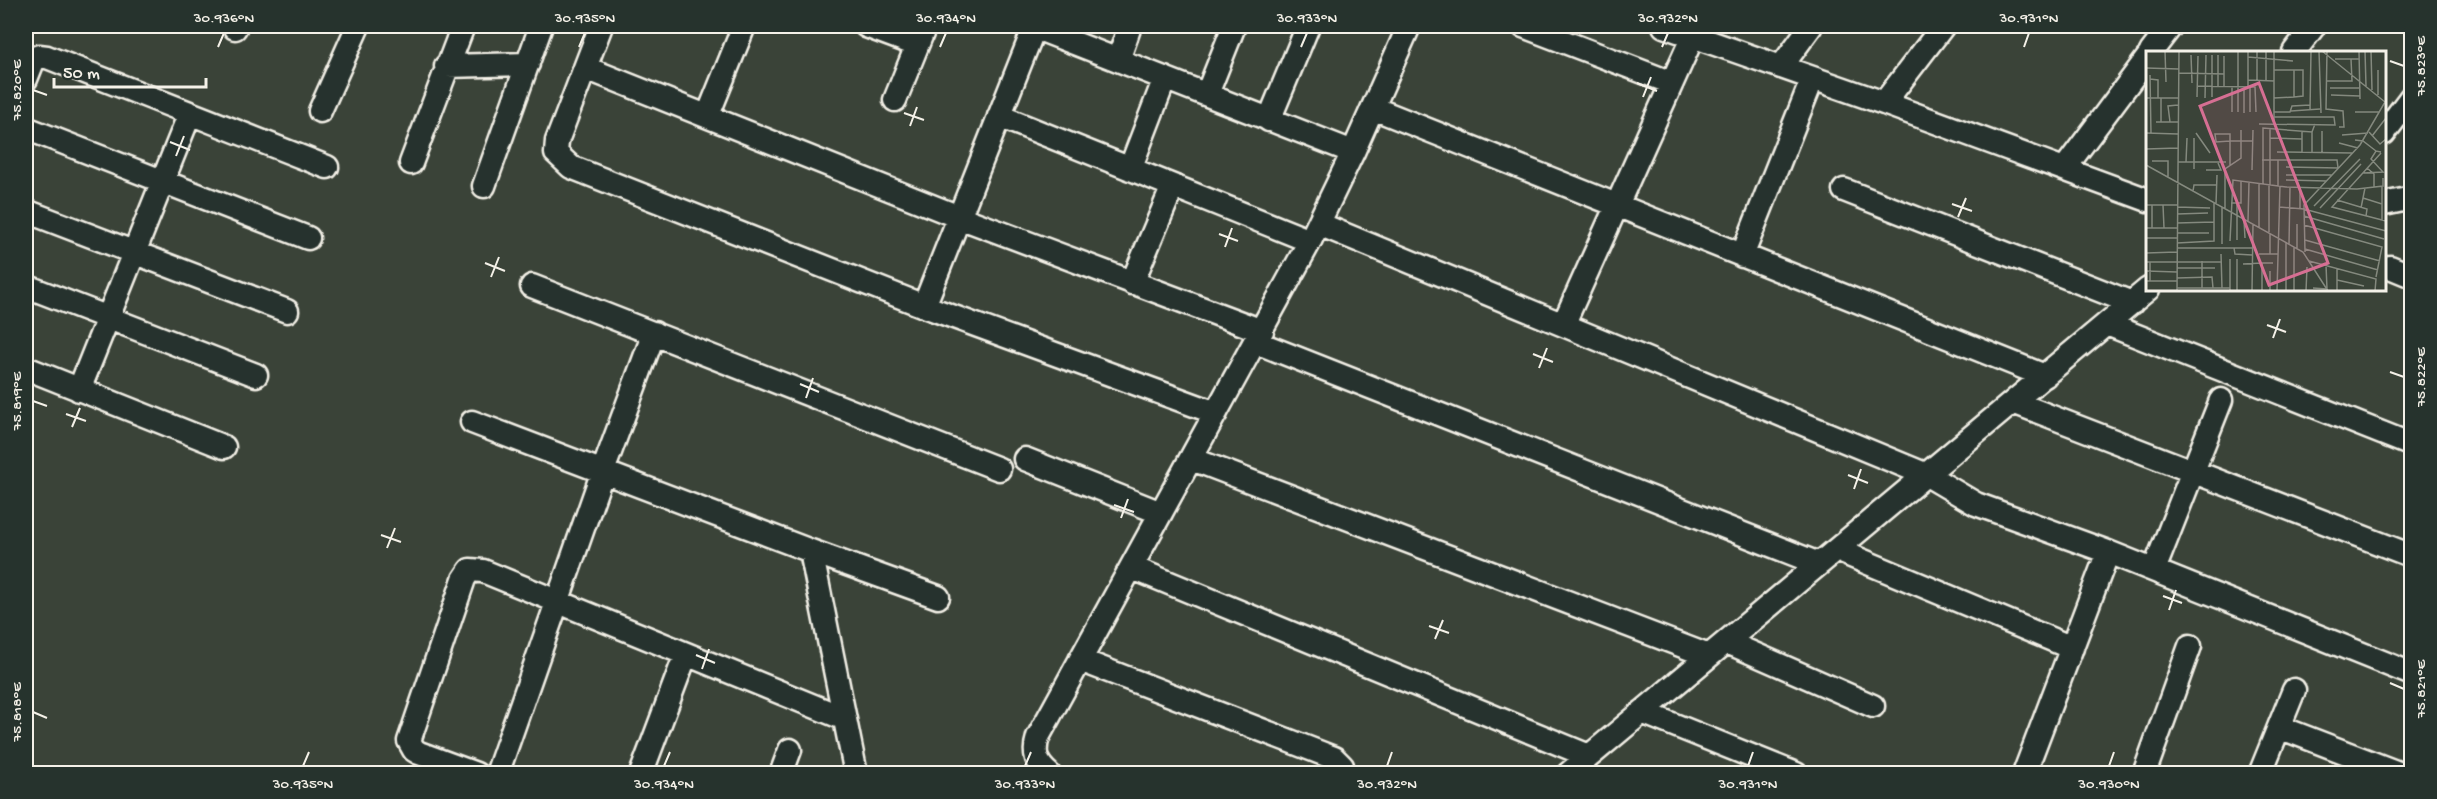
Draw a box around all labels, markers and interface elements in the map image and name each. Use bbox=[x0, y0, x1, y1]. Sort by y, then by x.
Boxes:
text: 30.936°N bbox=[193, 10, 254, 28]
text: 30.935°N bbox=[554, 10, 616, 28]
text: 30.934°N bbox=[915, 10, 976, 28]
text: 30.933°N bbox=[1276, 10, 1338, 28]
text: 30.932°N bbox=[1637, 10, 1698, 28]
text: 30.931°N bbox=[1999, 10, 2059, 28]
text: 75.823°E bbox=[2413, 35, 2431, 97]
scale bar bbox=[54, 51, 206, 89]
inset map bbox=[2146, 51, 2386, 291]
text: 75.820°E bbox=[9, 59, 27, 121]
text: 50 m bbox=[63, 64, 100, 85]
text: 75.822°E bbox=[2413, 347, 2431, 408]
text: 75.819°E bbox=[9, 371, 27, 431]
text: 75.821°E bbox=[2413, 659, 2431, 719]
text: 75.818°E bbox=[9, 682, 27, 743]
text: 30.935°N bbox=[272, 776, 334, 794]
text: 30.934°N bbox=[633, 776, 694, 794]
text: 30.933°N bbox=[994, 776, 1056, 794]
text: 30.932°N bbox=[1356, 776, 1417, 794]
text: 30.931°N bbox=[1718, 776, 1778, 794]
text: 30.930°N bbox=[2077, 776, 2140, 794]

